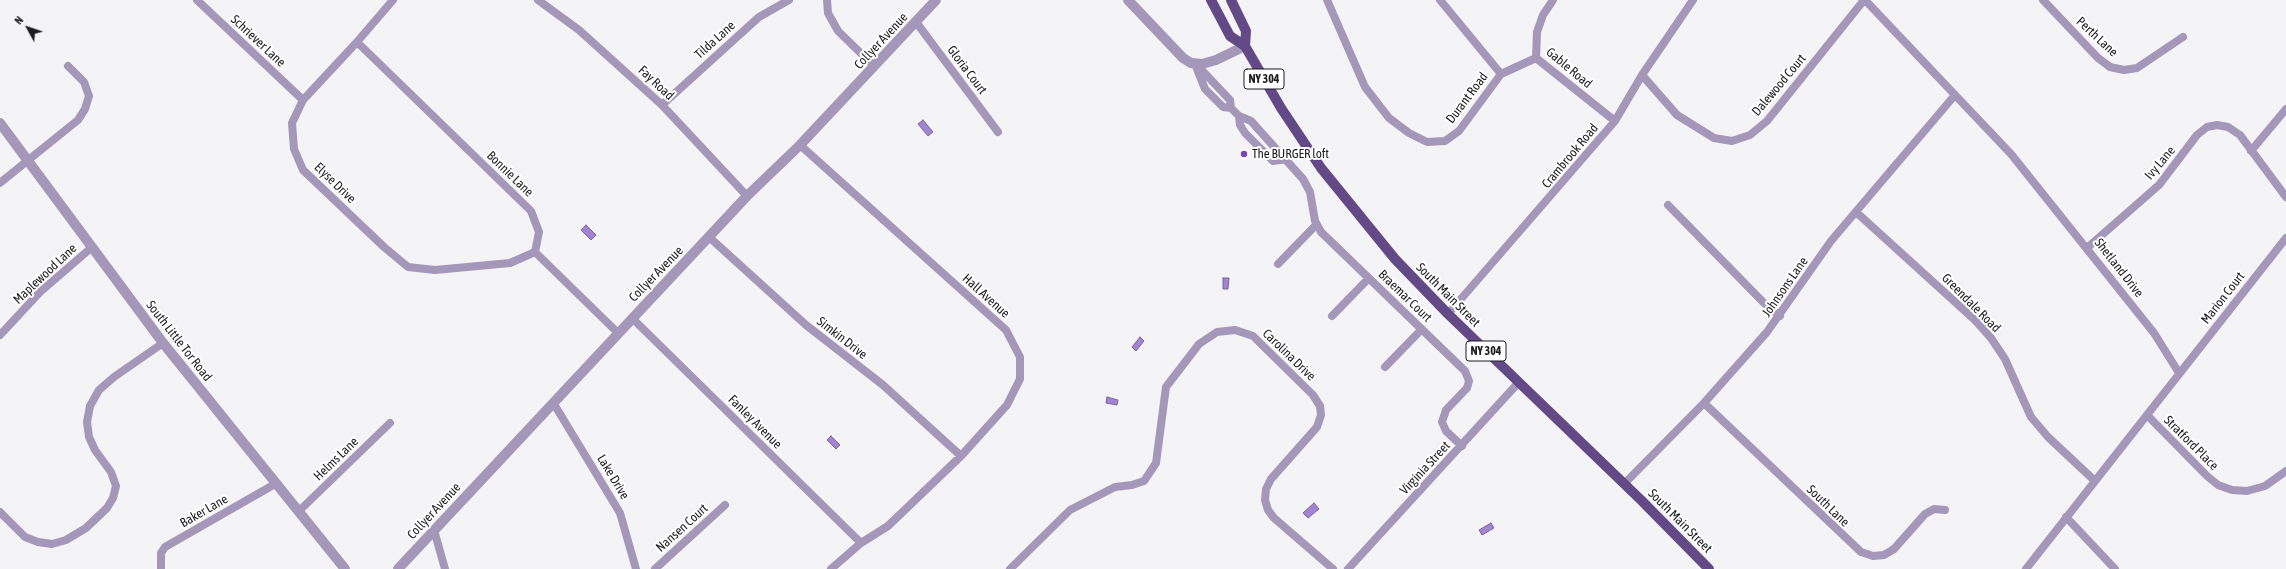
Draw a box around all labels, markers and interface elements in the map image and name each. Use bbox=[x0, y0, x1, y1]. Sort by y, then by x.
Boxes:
north arrow bbox=[8, 8, 48, 48]
street label: Collyer Avenue bbox=[851, 10, 911, 72]
street label: Schriever Lane bbox=[227, 12, 289, 70]
text: N bbox=[12, 14, 25, 27]
street label: Perth Lane bbox=[2073, 14, 2121, 60]
street label: Tilda Lane bbox=[692, 18, 738, 62]
street label: Gloria Court bbox=[944, 43, 990, 97]
street label: Gable Road bbox=[1543, 44, 1595, 92]
street label: Dalewood Court bbox=[1749, 51, 1809, 119]
street label: Fay Road bbox=[635, 63, 677, 103]
road number: NY 304 bbox=[1244, 69, 1284, 89]
street label: Durant Road bbox=[1443, 69, 1491, 127]
street label: Crambrook Road bbox=[1539, 121, 1601, 191]
street label: Ivy Lane bbox=[2141, 143, 2179, 183]
place label: The BURGER loft bbox=[1252, 146, 1329, 162]
street label: Bonnie Lane bbox=[483, 148, 537, 200]
marker: The BURGER loft bbox=[1239, 149, 1249, 159]
street label: Elyse Drive bbox=[311, 159, 359, 207]
street label: Shetland Drive bbox=[2091, 235, 2147, 301]
street label: Maplewood Lane bbox=[10, 241, 80, 307]
street label: Collyer Avenue bbox=[626, 243, 686, 305]
street label: Johnsons Lane bbox=[1759, 254, 1811, 320]
street label: South Main Street bbox=[1413, 260, 1483, 330]
street label: Braemar Court bbox=[1375, 267, 1435, 325]
street label: Marion Court bbox=[2198, 269, 2248, 327]
street label: Greendale Road bbox=[1938, 270, 2004, 336]
street label: Hall Avenue bbox=[959, 271, 1013, 321]
street label: South Little Tor Road bbox=[143, 298, 215, 384]
street label: Simkin Drive bbox=[814, 314, 870, 362]
street label: Carolina Drive bbox=[1259, 326, 1319, 384]
road number: NY 304 bbox=[1466, 341, 1506, 361]
street label: Fanley Avenue bbox=[725, 392, 785, 452]
street label: Stratford Place bbox=[2161, 413, 2221, 473]
street label: Helms Lane bbox=[310, 434, 362, 484]
street label: Virginia Street bbox=[1396, 438, 1454, 498]
street label: Lake Drive bbox=[594, 452, 632, 502]
street label: Collyer Avenue bbox=[404, 480, 464, 542]
street label: South Lane bbox=[1804, 482, 1852, 530]
street label: South Main Street bbox=[1645, 486, 1715, 556]
street label: Baker Lane bbox=[177, 491, 231, 531]
street label: Nansen Court bbox=[653, 501, 711, 555]

